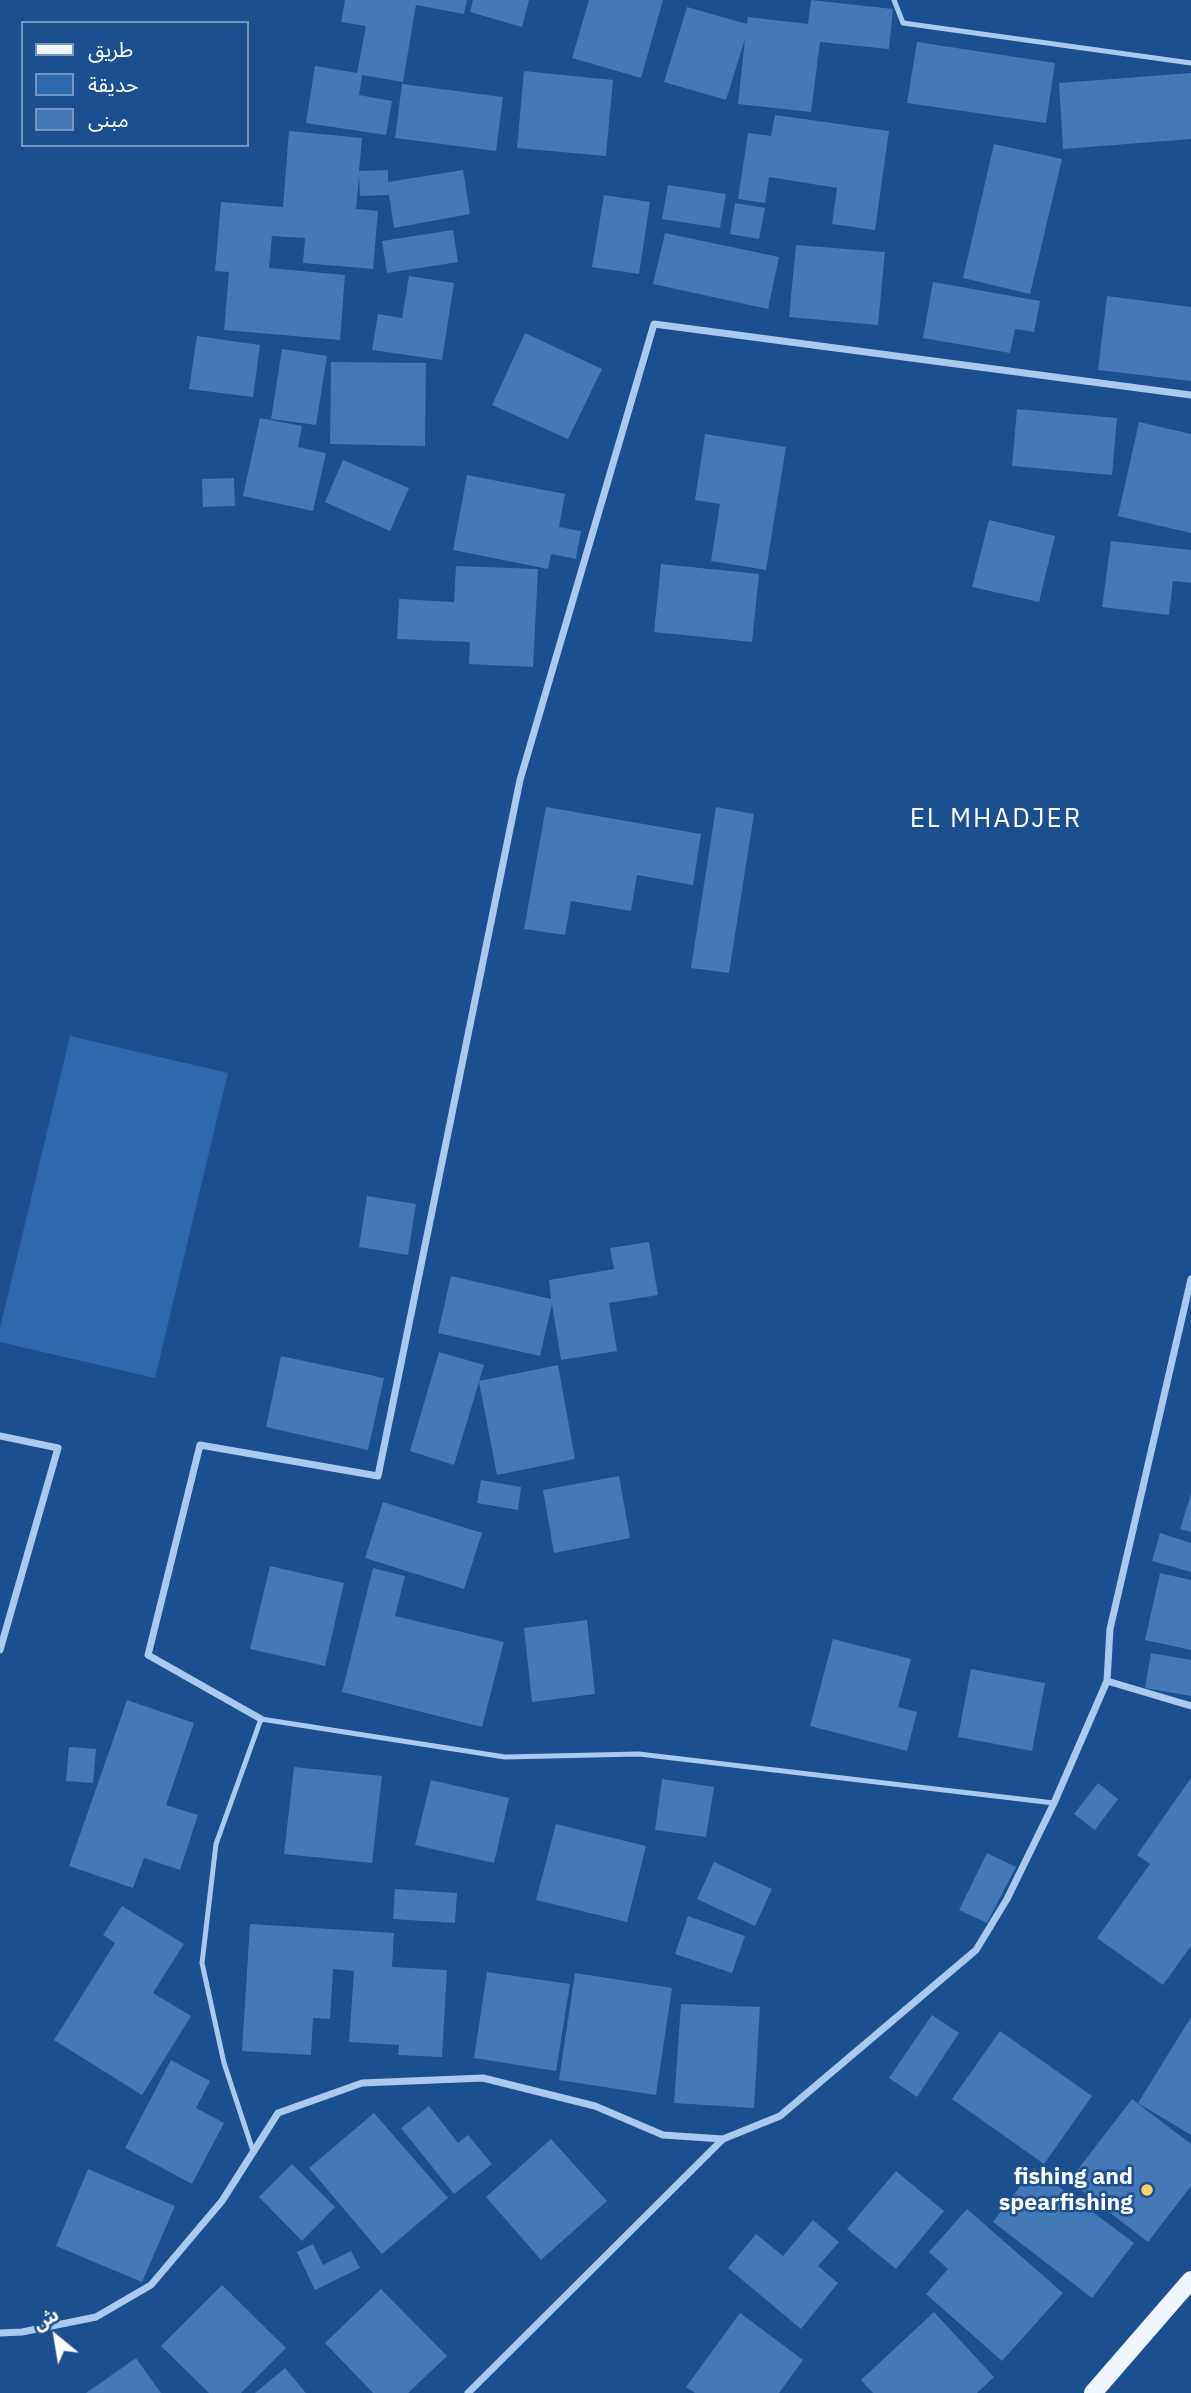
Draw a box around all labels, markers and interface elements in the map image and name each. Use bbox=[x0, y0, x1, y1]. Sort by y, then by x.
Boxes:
legend bbox=[21, 21, 248, 147]
text: طريق bbox=[88, 35, 133, 63]
text: حديقة bbox=[88, 70, 138, 98]
text: مبنى bbox=[88, 105, 129, 133]
district label: EL MHADJER bbox=[911, 803, 1081, 835]
place label: fishing and spearfishing bbox=[999, 2163, 1133, 2217]
marker: fishing and spearfishing bbox=[1139, 2182, 1155, 2198]
north arrow bbox=[21, 2302, 91, 2372]
text: ش bbox=[28, 2302, 63, 2336]

